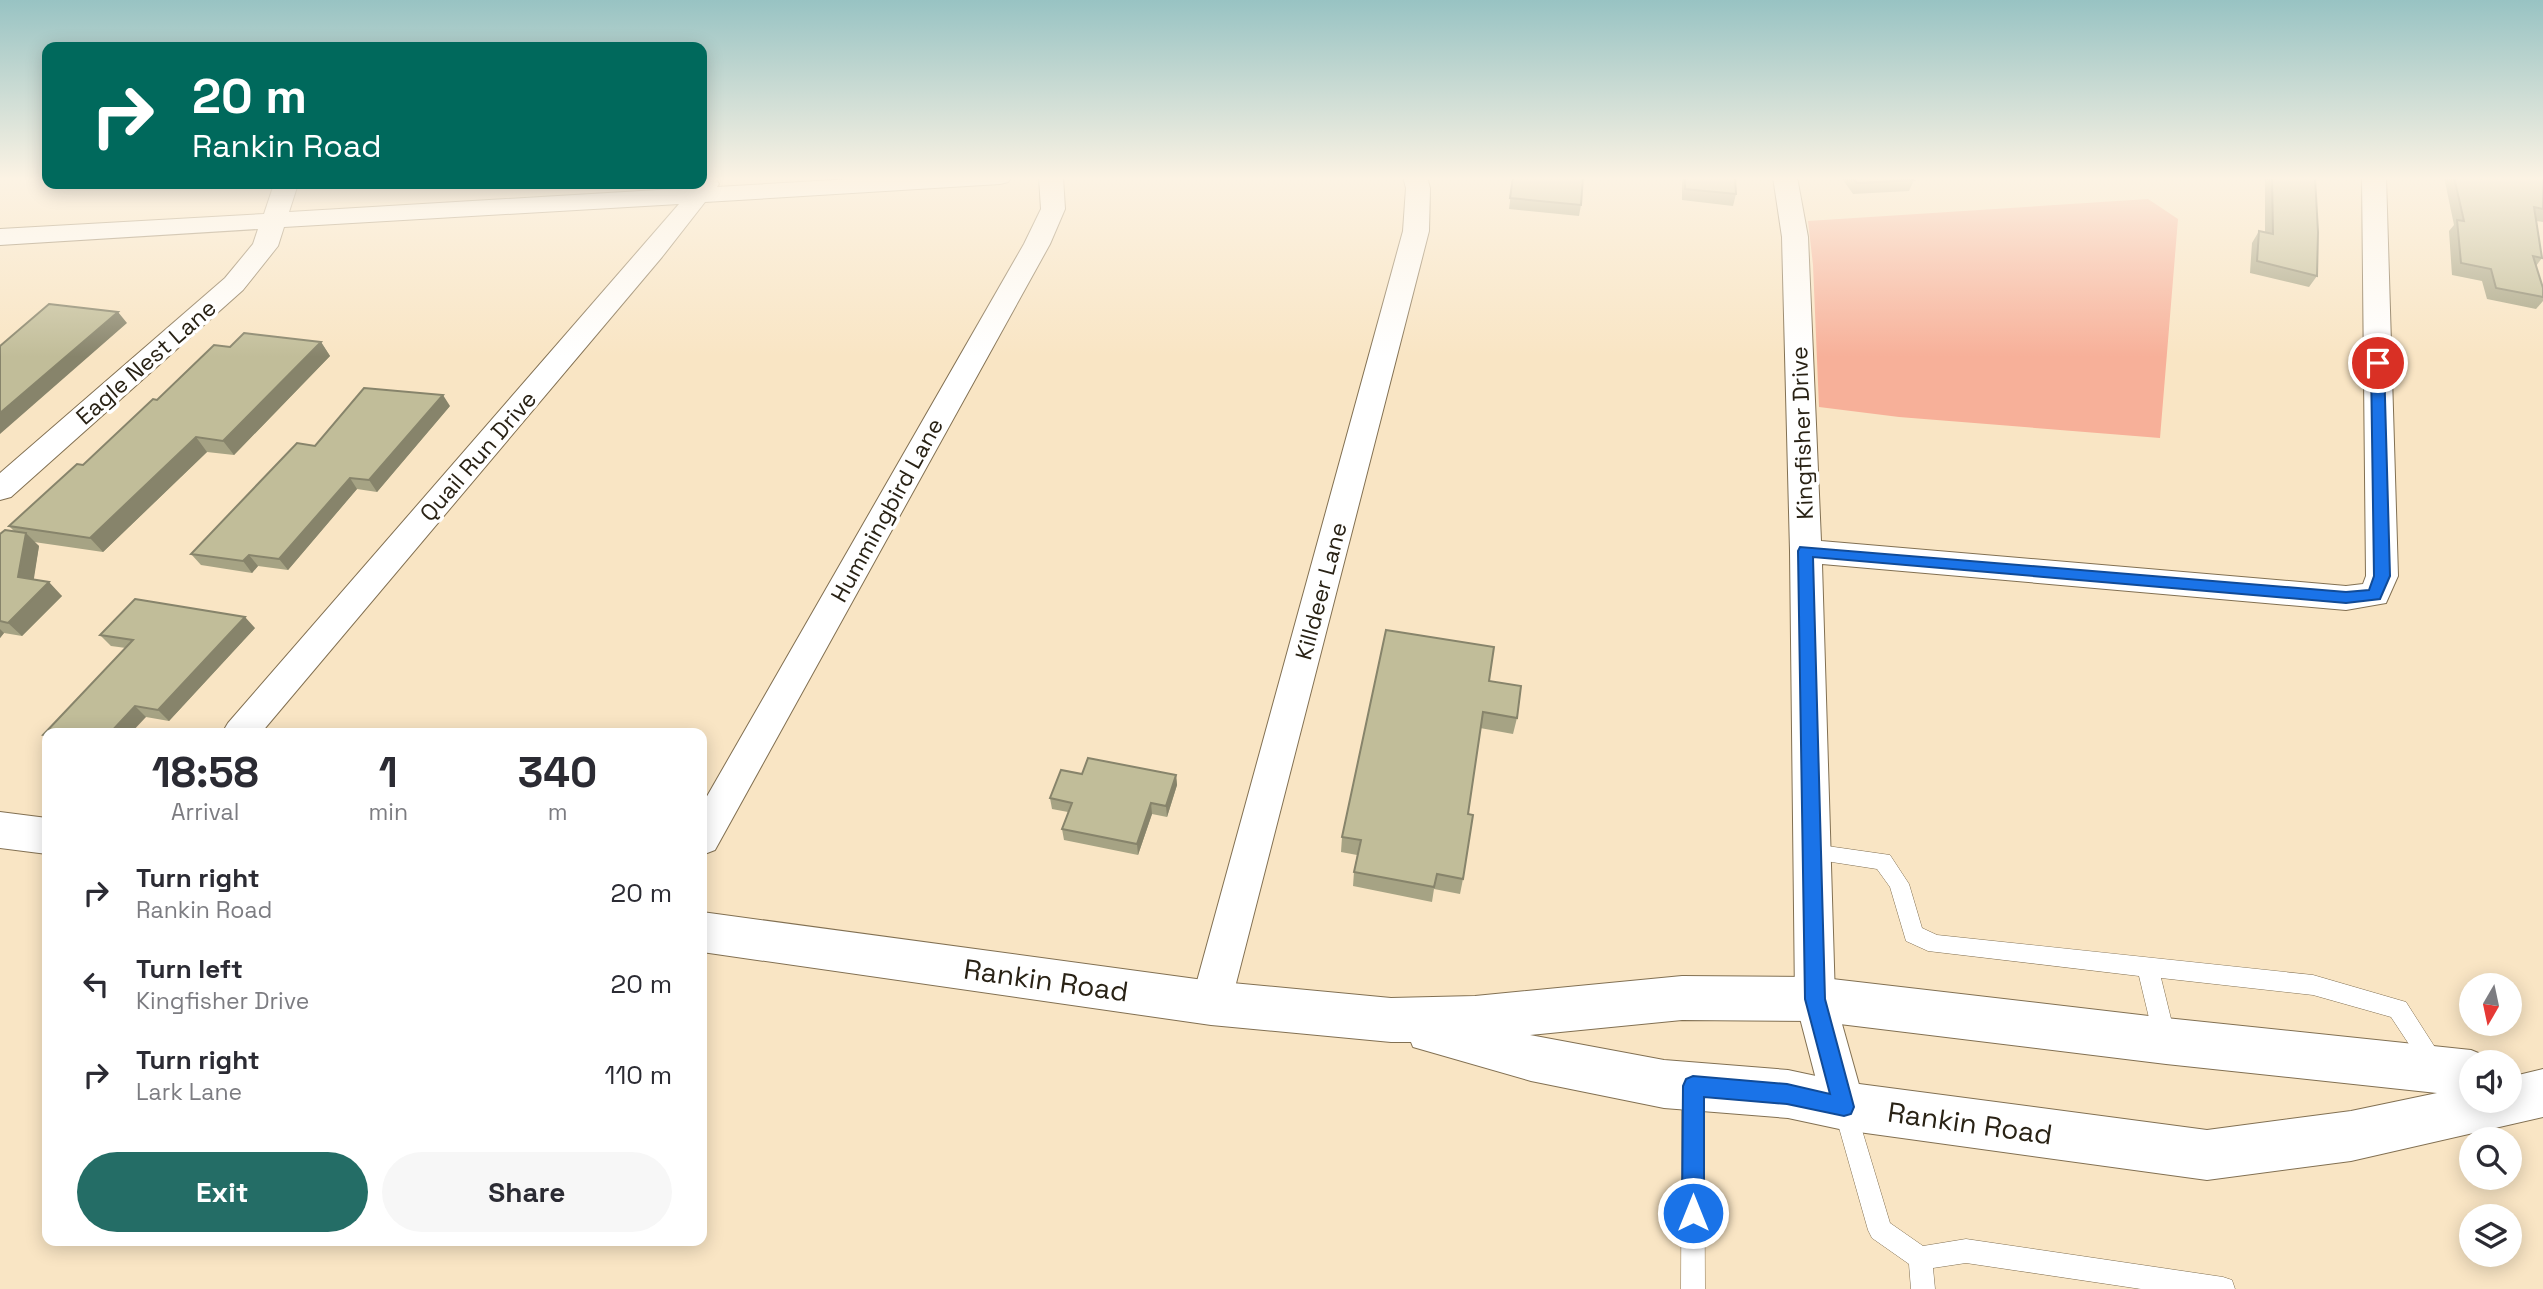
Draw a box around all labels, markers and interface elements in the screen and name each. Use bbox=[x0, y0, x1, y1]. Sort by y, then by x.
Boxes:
text: 20 m bbox=[192, 65, 307, 127]
icon: right bbox=[77, 70, 168, 161]
text: Rankin Road bbox=[192, 126, 382, 166]
street label: Eagle Nest Lane bbox=[70, 293, 222, 431]
pin bbox=[2348, 333, 2408, 393]
icon: arrive bbox=[2359, 344, 2397, 382]
street label: Kingfisher Drive bbox=[1784, 346, 1820, 520]
street label: Quail Run Drive bbox=[413, 384, 543, 528]
street label: Hummingbird Lane bbox=[824, 413, 950, 607]
street label: Killdeer Lane bbox=[1288, 519, 1354, 663]
text: 18:58 bbox=[152, 746, 259, 799]
text: 1 bbox=[379, 746, 398, 799]
text: 340 bbox=[518, 746, 597, 799]
text: Arrival bbox=[171, 797, 239, 827]
text: min bbox=[369, 797, 408, 827]
text: m bbox=[548, 797, 567, 827]
text: Turn right bbox=[136, 861, 260, 895]
icon: right bbox=[77, 874, 115, 912]
text: 20 m bbox=[611, 876, 672, 910]
text: Rankin Road bbox=[136, 895, 272, 925]
street label: Rankin Road bbox=[961, 951, 1131, 1009]
text: Turn left bbox=[136, 952, 243, 986]
icon: left bbox=[77, 965, 115, 1003]
text: 20 m bbox=[611, 967, 672, 1001]
north arrow bbox=[2459, 973, 2522, 1036]
map controls bbox=[2459, 973, 2522, 1267]
text: Kingfisher Drive bbox=[136, 986, 309, 1016]
text: Turn right bbox=[136, 1043, 260, 1077]
button: sound bbox=[2459, 1050, 2522, 1113]
icon: right bbox=[77, 1056, 115, 1094]
text: 110 m bbox=[605, 1058, 672, 1092]
text: Lark Lane bbox=[136, 1077, 242, 1107]
street label: Rankin Road bbox=[1885, 1094, 2055, 1152]
button: search bbox=[2459, 1127, 2522, 1190]
button: Exit bbox=[77, 1152, 368, 1232]
button: Share bbox=[382, 1152, 672, 1232]
position arrow bbox=[1656, 1176, 1730, 1250]
button: layers bbox=[2459, 1204, 2522, 1267]

